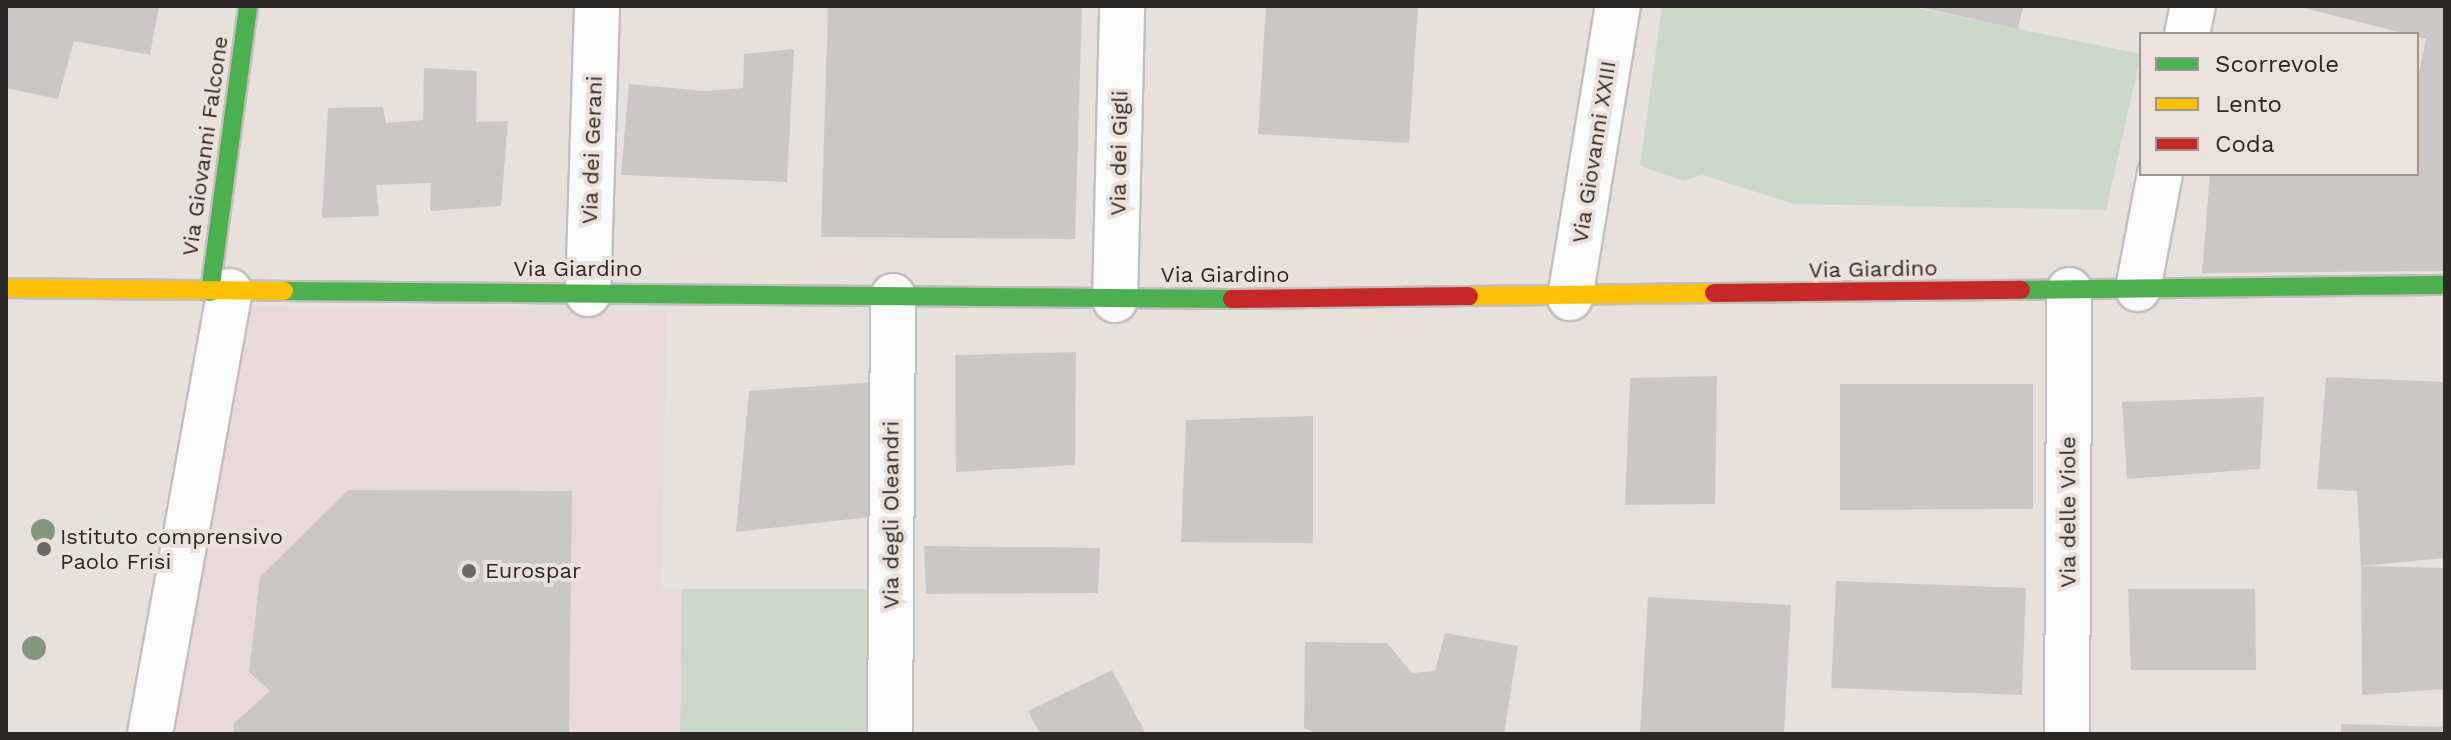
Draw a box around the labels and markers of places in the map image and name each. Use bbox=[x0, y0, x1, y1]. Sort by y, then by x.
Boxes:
place label: Istituto comprensivo Paolo Frisi bbox=[60, 523, 283, 574]
marker: Istituto comprensivo Paolo Frisi bbox=[35, 540, 53, 558]
place label: Eurospar bbox=[485, 558, 581, 584]
marker: Eurospar bbox=[460, 562, 478, 580]

